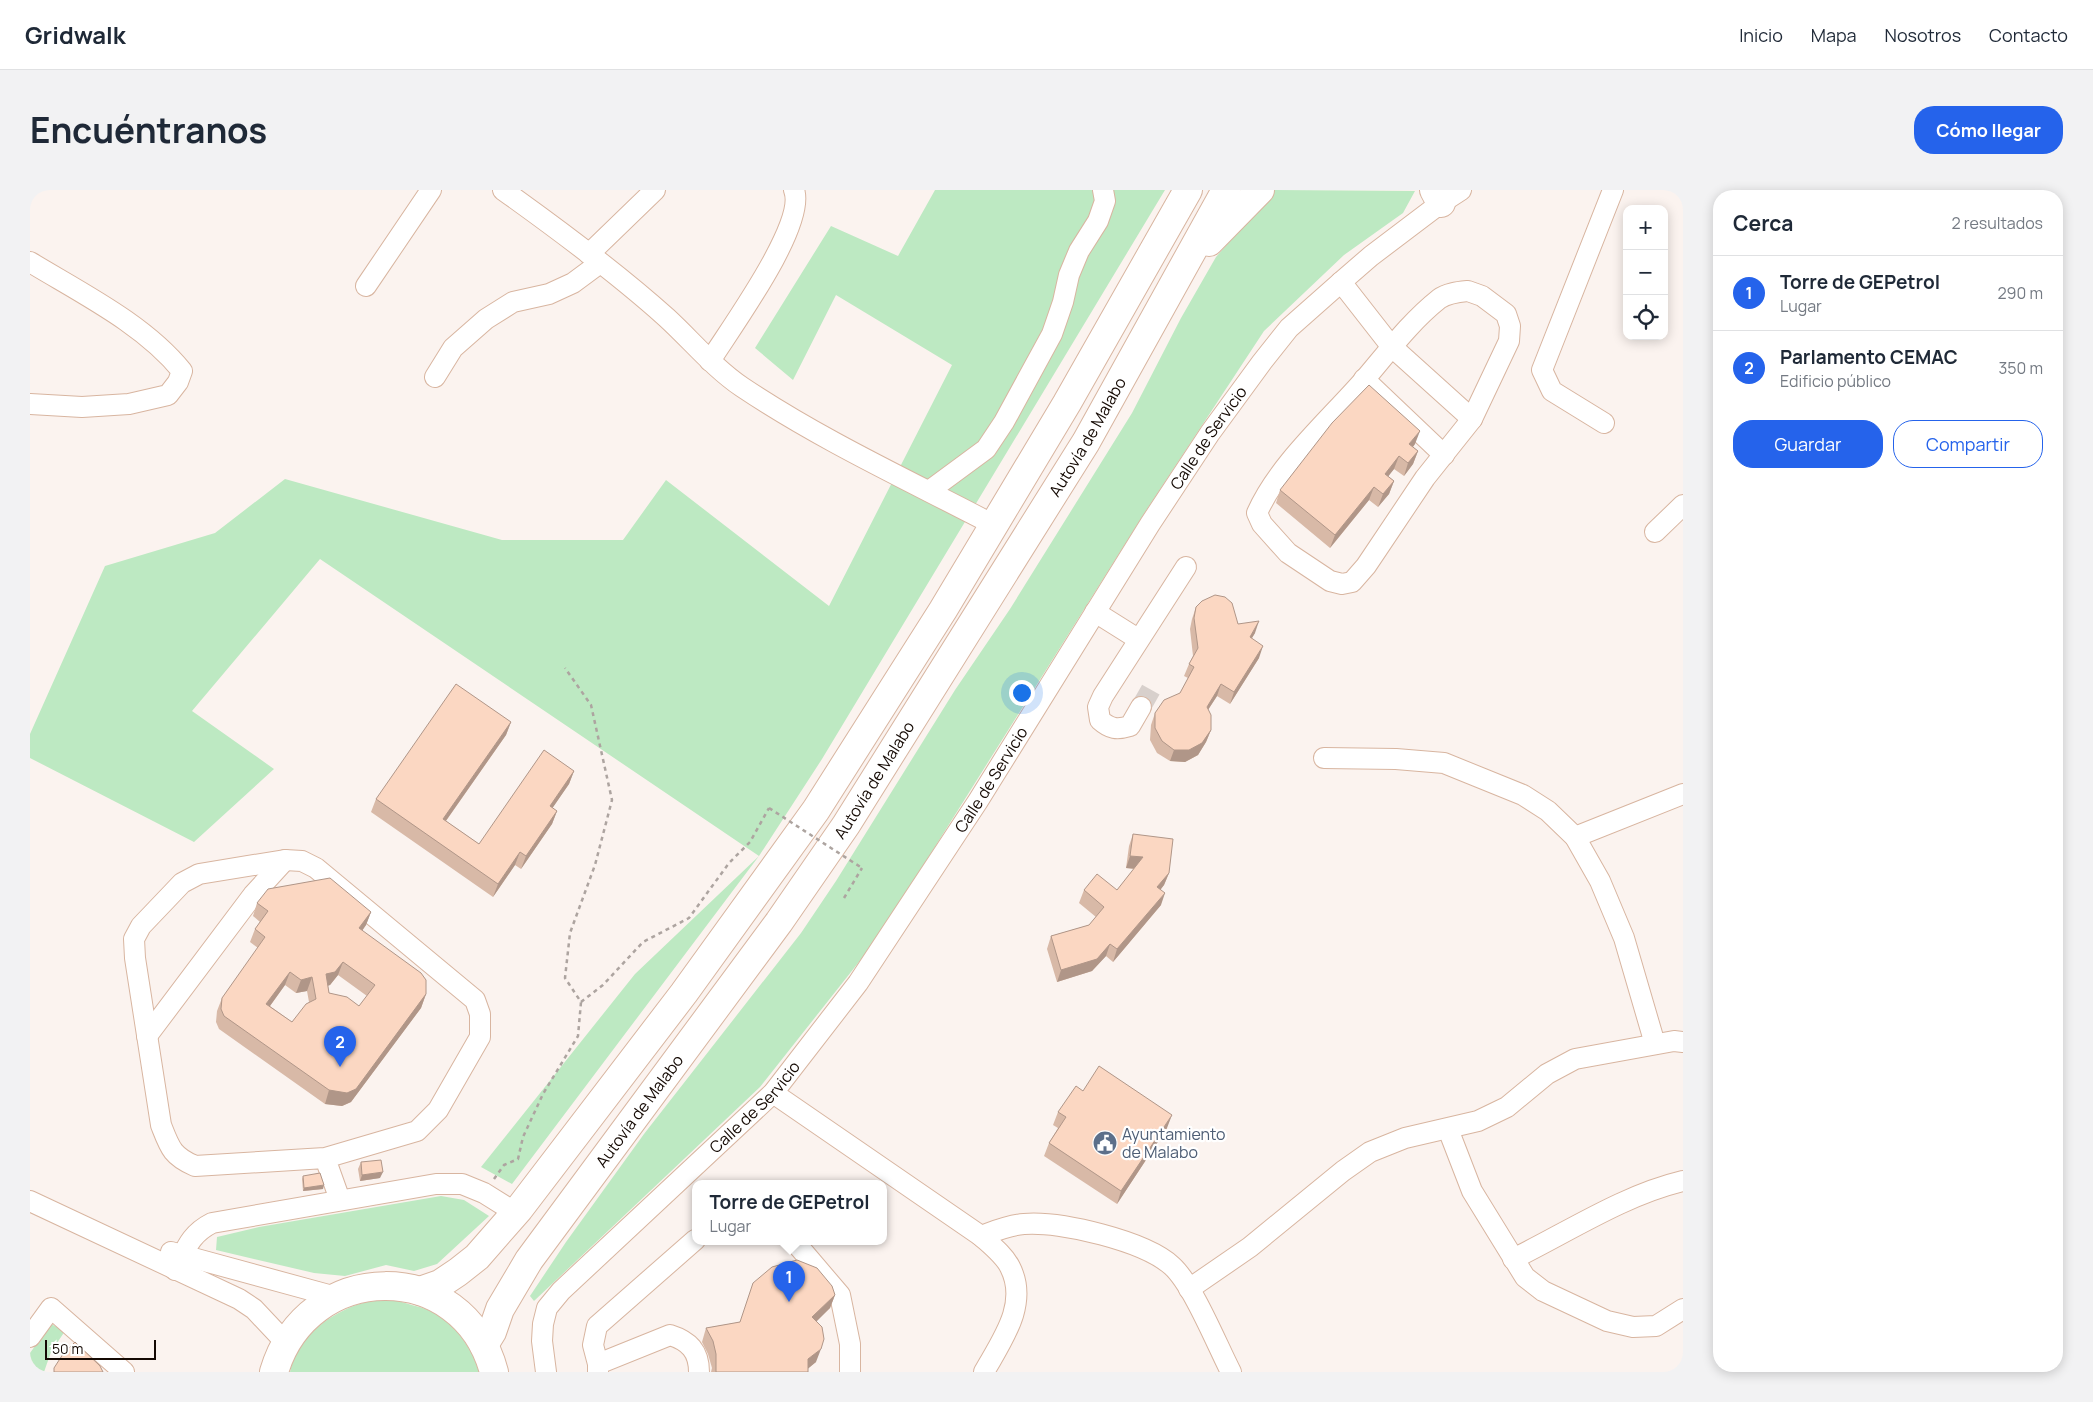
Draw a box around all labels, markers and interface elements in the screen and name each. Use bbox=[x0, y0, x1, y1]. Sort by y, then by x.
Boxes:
text: Gridwalk bbox=[25, 18, 126, 51]
text: Inicio bbox=[1739, 23, 1783, 47]
text: Mapa bbox=[1811, 23, 1857, 47]
text: Nosotros bbox=[1885, 23, 1961, 47]
text: Contacto bbox=[1989, 23, 2068, 47]
text: Encuéntranos bbox=[30, 106, 267, 154]
button: Cómo llegar bbox=[1914, 106, 2063, 154]
map controls bbox=[1623, 205, 1668, 340]
button: + bbox=[1623, 205, 1668, 250]
text: Cerca bbox=[1733, 209, 1793, 237]
text: 2 resultados bbox=[1952, 212, 2043, 234]
button: − bbox=[1623, 250, 1668, 295]
text: Torre de GEPetrol bbox=[1780, 269, 1940, 295]
text: 1 bbox=[1745, 282, 1753, 304]
text: 290 m bbox=[1997, 282, 2043, 304]
button: locate bbox=[1623, 295, 1668, 340]
text: Lugar bbox=[1780, 295, 1822, 317]
text: Parlamento CEMAC bbox=[1780, 344, 1958, 370]
text: 2 bbox=[1744, 357, 1754, 379]
text: 350 m bbox=[1998, 357, 2043, 379]
text: Edificio público bbox=[1780, 370, 1891, 392]
street label: Autovía de Malabo bbox=[1044, 373, 1131, 501]
street label: Calle de Servicio bbox=[1165, 382, 1252, 494]
button: Guardar bbox=[1733, 420, 1883, 468]
button: Compartir bbox=[1893, 420, 2043, 468]
your location bbox=[1009, 680, 1035, 706]
street label: Autovía de Malabo bbox=[829, 717, 919, 843]
street label: Calle de Servicio bbox=[949, 722, 1033, 837]
pin: 2 bbox=[324, 1026, 356, 1067]
street label: Autovía de Malabo bbox=[590, 1050, 688, 1172]
street label: Calle de Servicio bbox=[704, 1056, 805, 1158]
place label: Ayuntamiento de Malabo bbox=[1122, 1123, 1226, 1163]
public building icon: Ayuntamiento de Malabo bbox=[1092, 1130, 1118, 1156]
popup bbox=[692, 1180, 887, 1245]
text: Torre de GEPetrol bbox=[709, 1189, 870, 1215]
text: Lugar bbox=[709, 1215, 751, 1237]
pin: 1 bbox=[773, 1261, 805, 1302]
scale bar bbox=[45, 1337, 156, 1360]
text: 50 m bbox=[52, 1339, 83, 1358]

